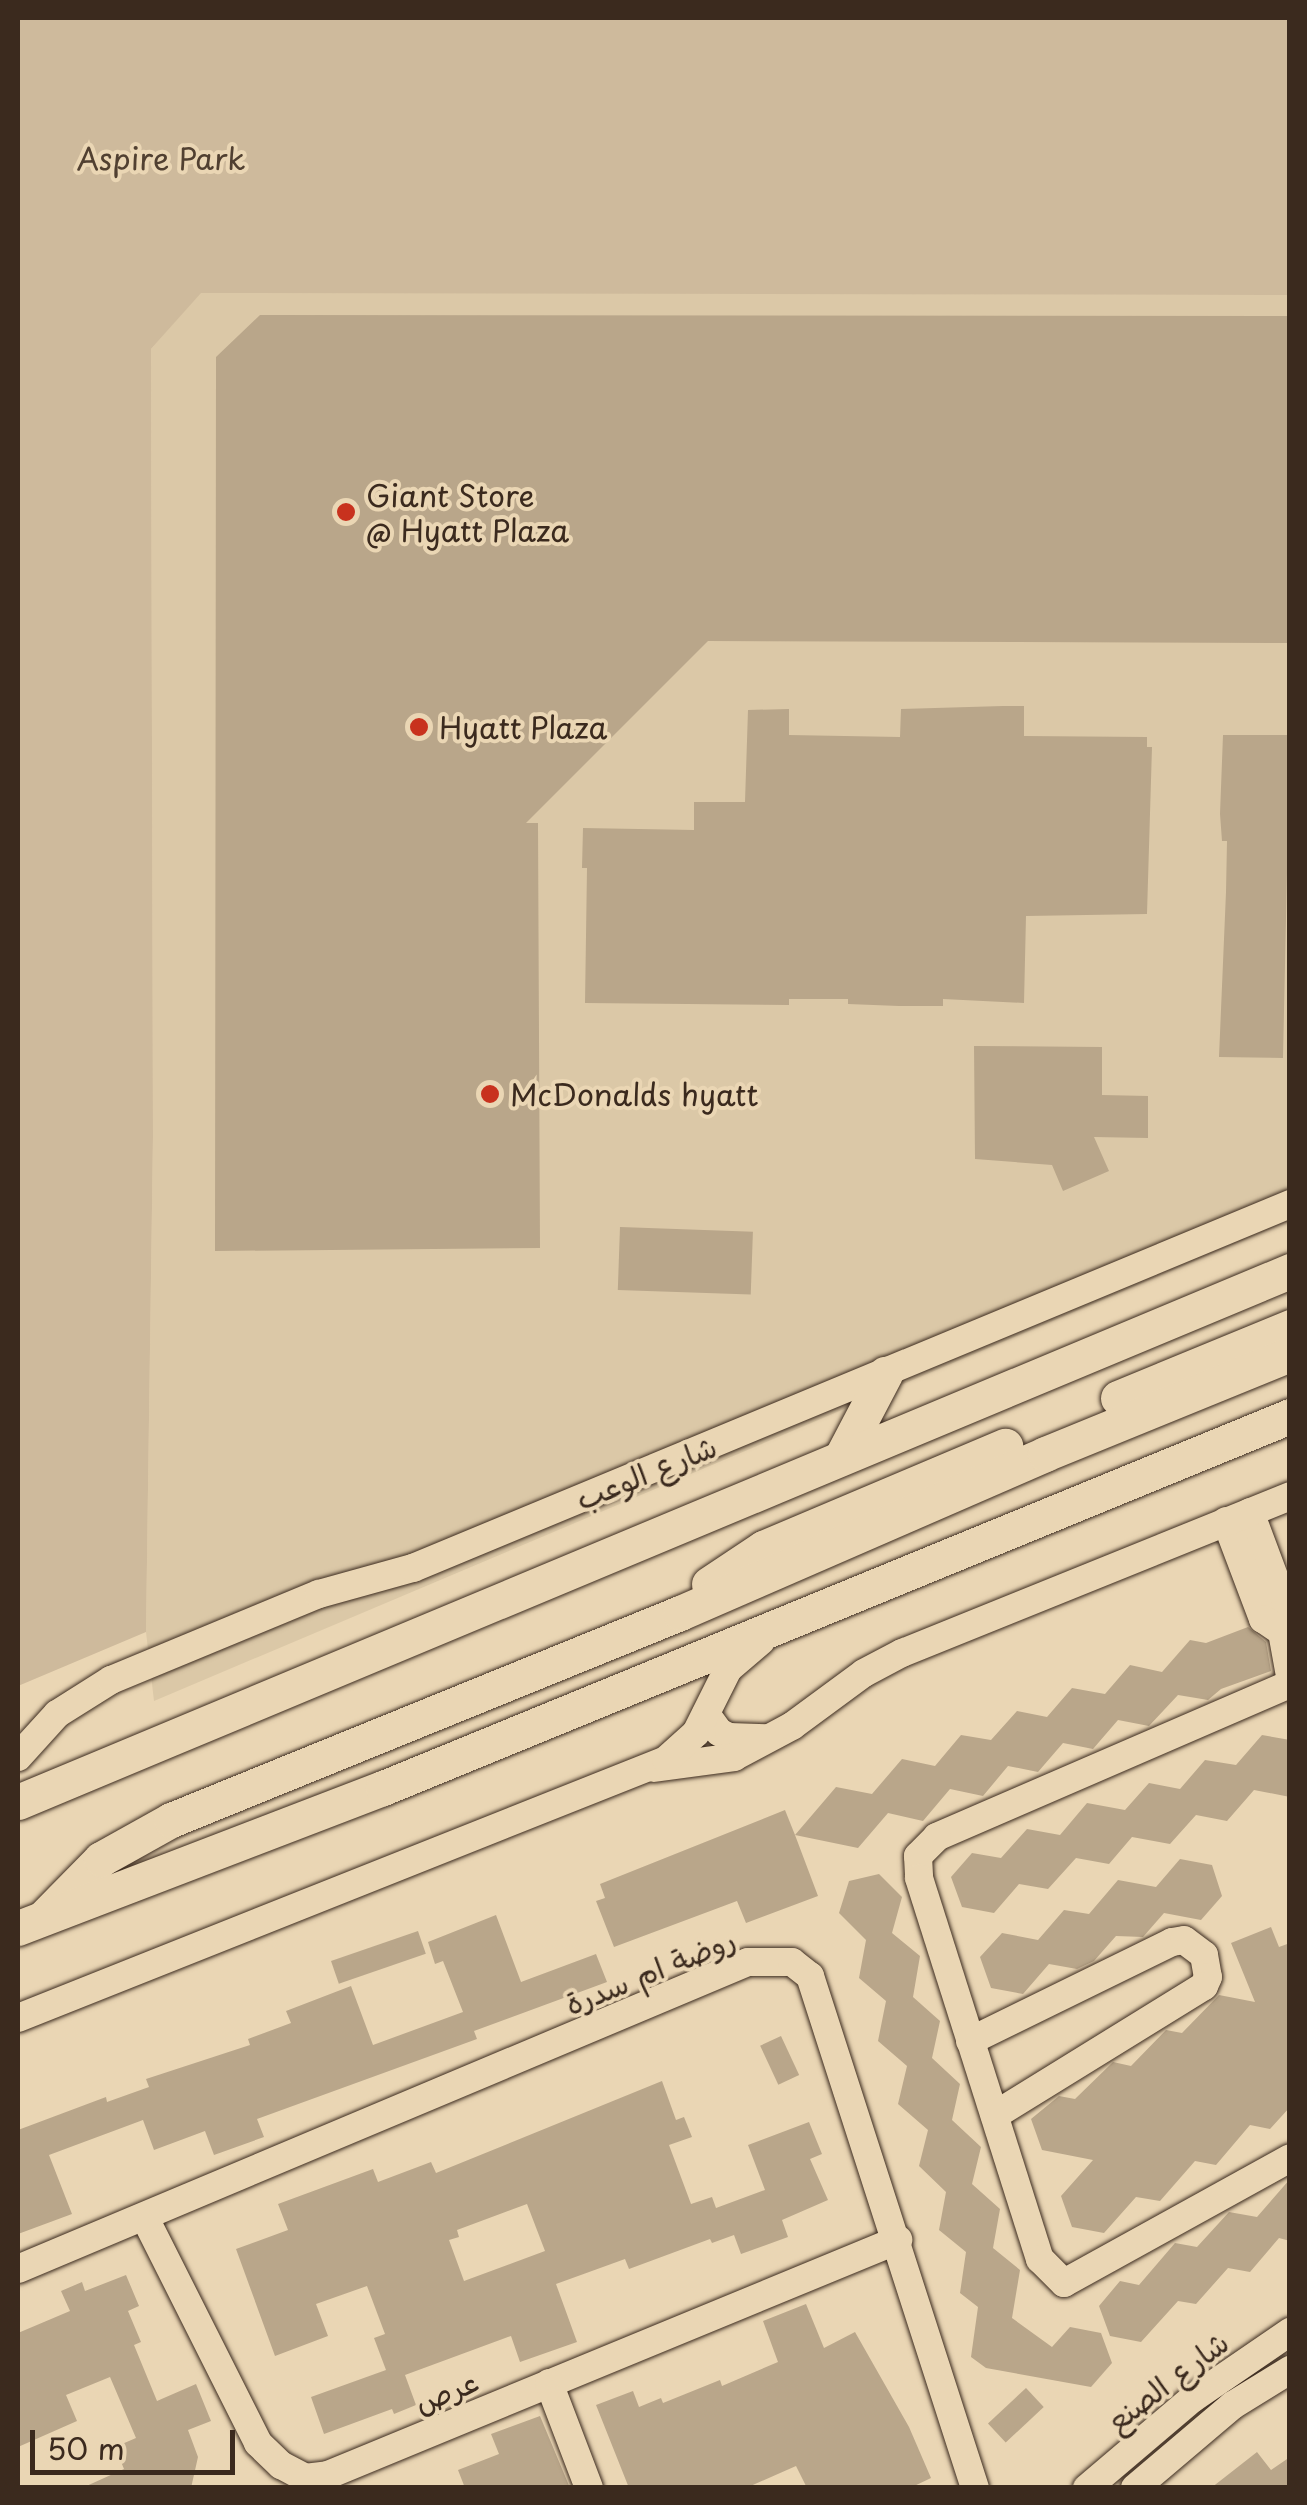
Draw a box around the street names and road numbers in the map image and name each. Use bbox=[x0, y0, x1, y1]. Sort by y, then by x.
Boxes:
street label: شارع الوعب bbox=[570, 1428, 722, 1516]
street label: روضة ام سدرة bbox=[560, 1920, 740, 2022]
street label: شارع الصنع bbox=[1099, 2323, 1235, 2439]
street label: عرص bbox=[409, 2362, 483, 2420]

